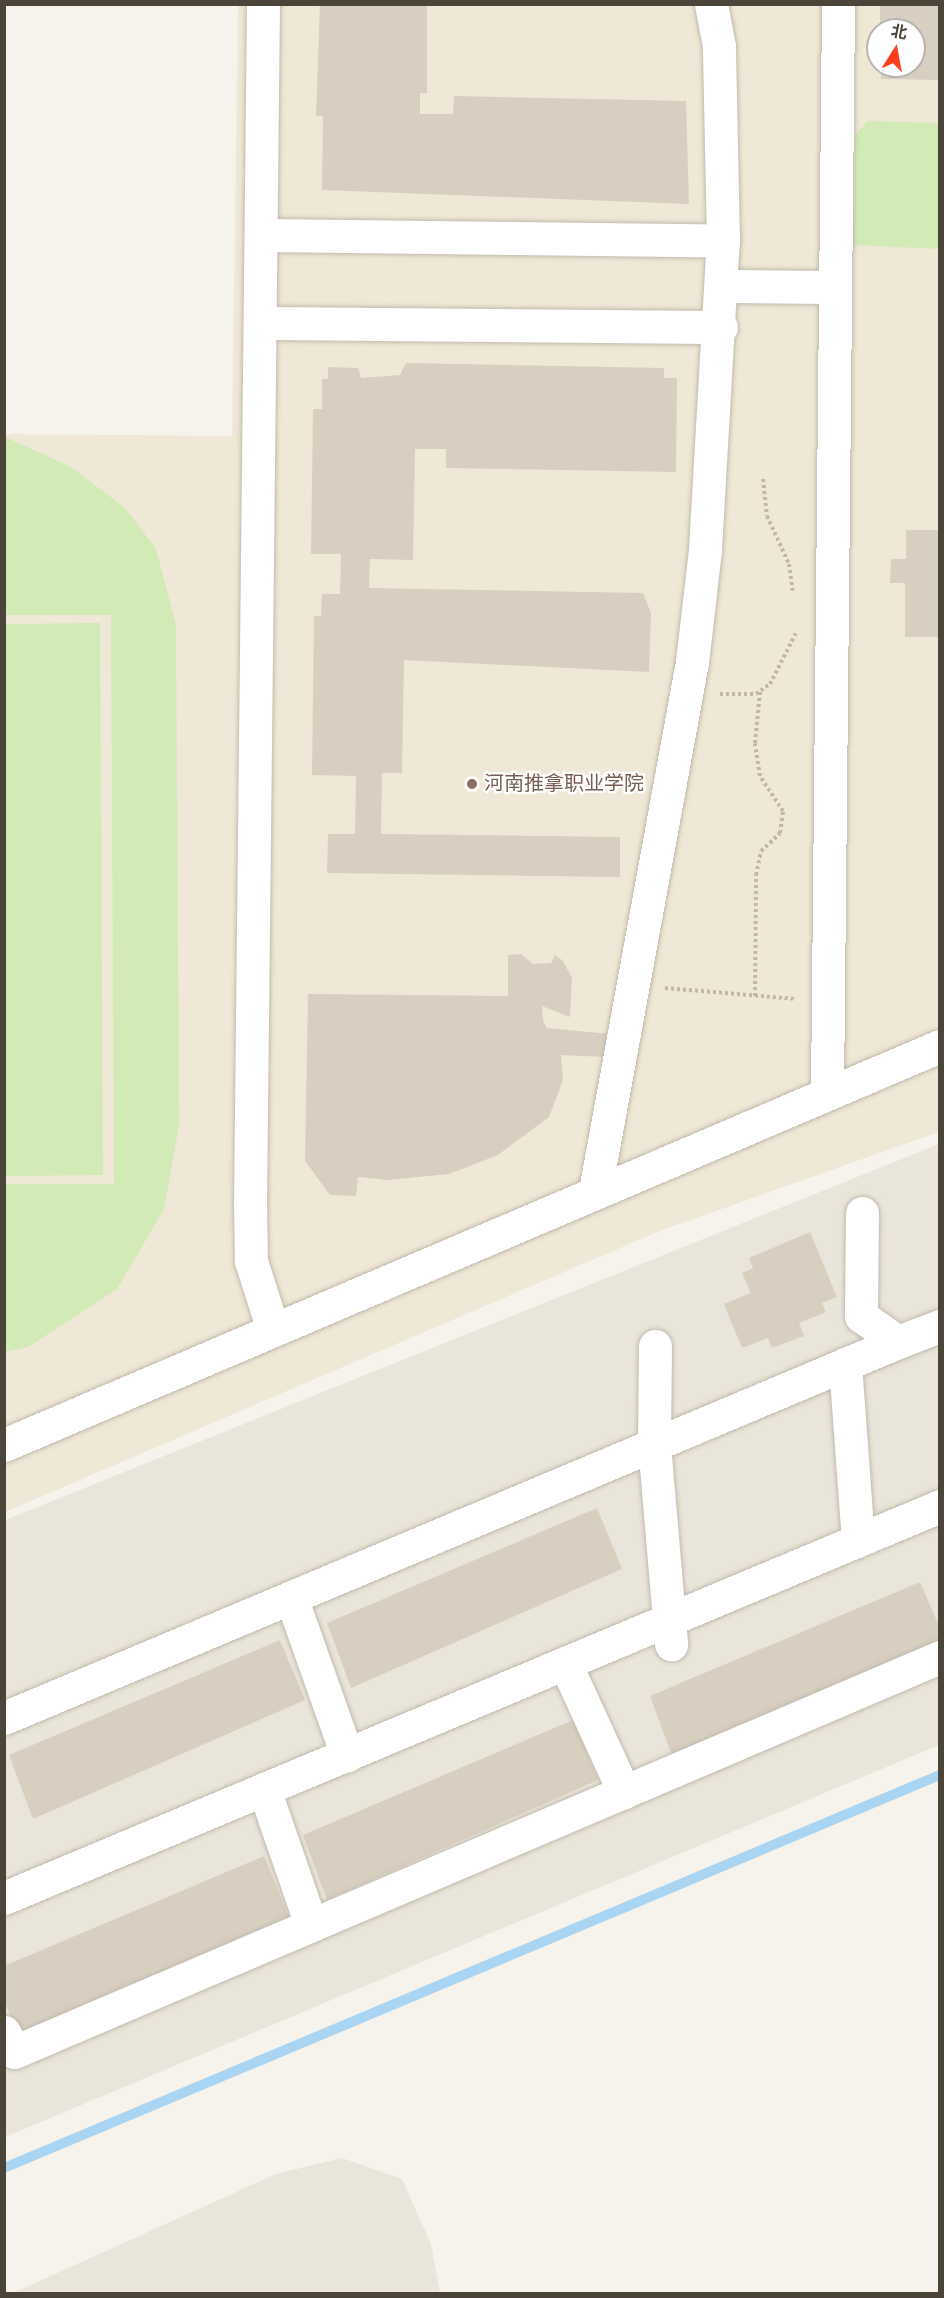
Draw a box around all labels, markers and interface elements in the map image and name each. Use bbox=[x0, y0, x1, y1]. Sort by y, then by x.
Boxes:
north arrow bbox=[866, 18, 926, 78]
text: 北 bbox=[889, 21, 909, 44]
place label: 河南推拿职业学院 bbox=[484, 772, 644, 796]
marker: 河南推拿职业学院 bbox=[465, 777, 479, 791]

